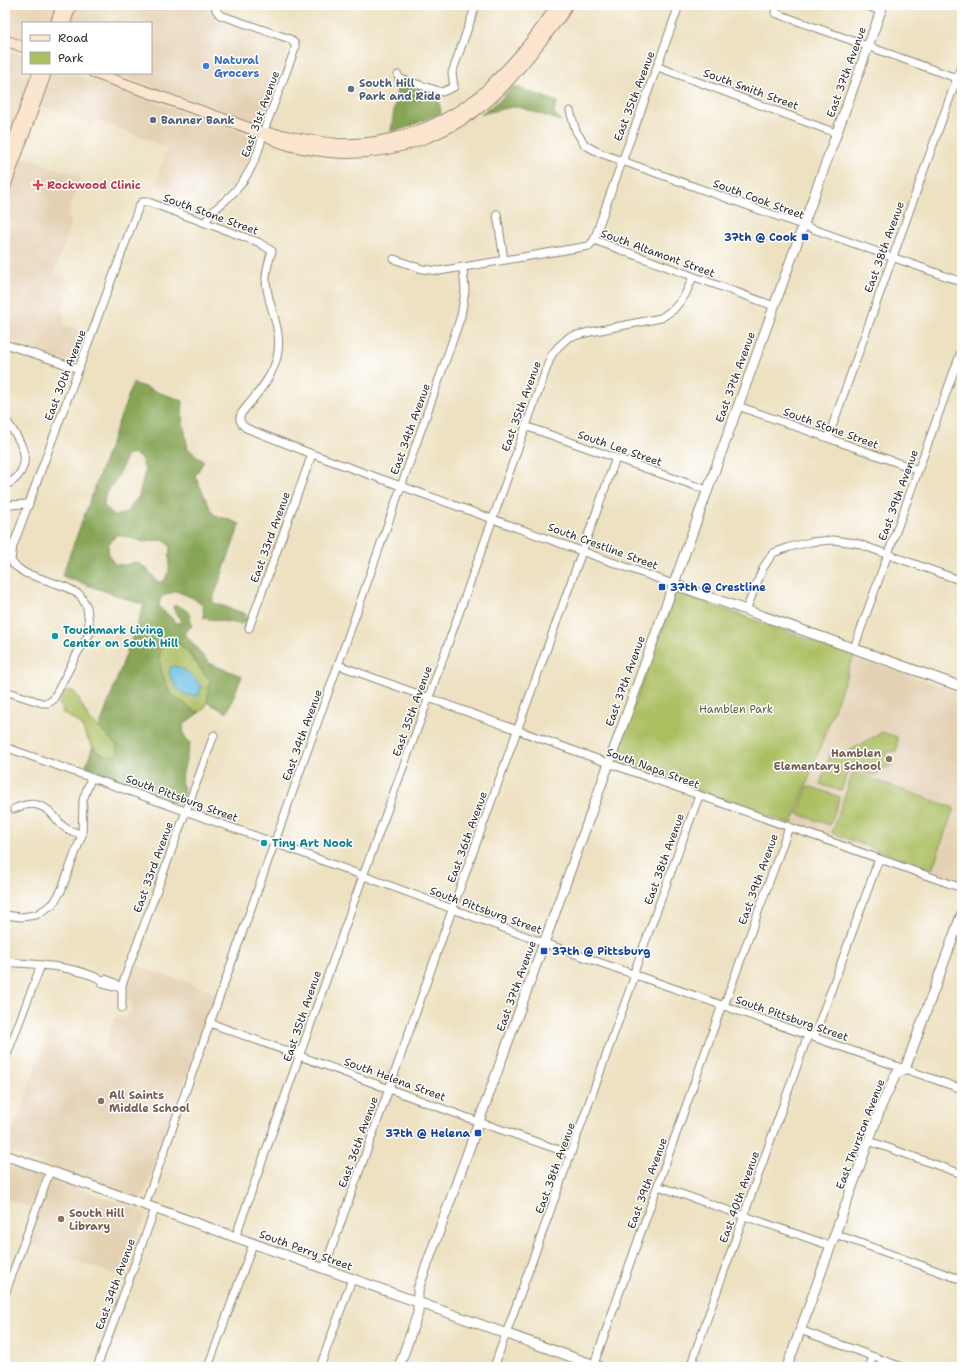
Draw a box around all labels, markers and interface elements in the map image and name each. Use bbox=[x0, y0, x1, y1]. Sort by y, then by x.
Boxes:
legend bbox=[22, 22, 152, 74]
street label: East 37th Avenue bbox=[823, 25, 870, 120]
text: Road bbox=[58, 30, 89, 46]
street label: East 35th Avenue bbox=[610, 49, 659, 143]
text: Park bbox=[58, 50, 84, 66]
place label: Natural Grocers bbox=[214, 53, 259, 81]
marker: Natural Grocers bbox=[201, 61, 211, 71]
street label: South Smith Street bbox=[701, 65, 801, 114]
street label: East 31st Avenue bbox=[238, 69, 283, 160]
place label: South Hill Park and Ride bbox=[359, 76, 442, 104]
marker: South Hill Park and Ride bbox=[346, 84, 356, 94]
place label: Banner Bank bbox=[161, 113, 235, 128]
marker: Banner Bank bbox=[148, 115, 158, 125]
street label: South Cook Street bbox=[711, 176, 807, 223]
place label: Rockwood Clinic bbox=[47, 178, 141, 193]
marker: Rockwood Clinic bbox=[32, 179, 44, 191]
street label: South Stone Street bbox=[161, 190, 261, 239]
street label: East 38th Avenue bbox=[861, 199, 908, 295]
street label: South Altamont Street bbox=[599, 226, 717, 281]
place label: 37th @ Cook bbox=[724, 230, 797, 245]
marker: 37th @ Cook bbox=[800, 232, 810, 242]
street label: East 30th Avenue bbox=[41, 327, 90, 423]
street label: East 37th Avenue bbox=[712, 330, 759, 425]
street label: East 35th Avenue bbox=[498, 359, 545, 454]
street label: East 34th Avenue bbox=[387, 381, 434, 477]
street label: South Stone Street bbox=[781, 404, 881, 453]
street label: South Lee Street bbox=[576, 427, 664, 470]
street label: East 39th Avenue bbox=[875, 448, 922, 543]
street label: East 33rd Avenue bbox=[247, 490, 294, 585]
street label: South Crestline Street bbox=[546, 520, 660, 573]
place label: 37th @ Crestline bbox=[670, 580, 766, 595]
marker: 37th @ Crestline bbox=[657, 582, 667, 592]
place label: Touchmark Living Center on South Hill bbox=[63, 623, 179, 651]
marker: Touchmark Living Center on South Hill bbox=[50, 631, 60, 641]
street label: East 37th Avenue bbox=[602, 634, 649, 729]
street label: East 35th Avenue bbox=[389, 664, 436, 759]
street label: East 34th Avenue bbox=[279, 687, 326, 783]
park label: Hamblen Park bbox=[699, 702, 773, 717]
street label: South Napa Street bbox=[604, 745, 702, 792]
place label: Hamblen Elementary School bbox=[773, 746, 882, 774]
marker: Hamblen Elementary School bbox=[884, 754, 894, 764]
street label: South Pittsburg Street bbox=[124, 771, 240, 826]
street label: East 36th Avenue bbox=[444, 789, 491, 885]
street label: East 38th Avenue bbox=[641, 811, 688, 907]
street label: East 33rd Avenue bbox=[130, 820, 177, 915]
street label: East 39th Avenue bbox=[735, 832, 782, 927]
place label: Tiny Art Nook bbox=[272, 836, 353, 851]
marker: Tiny Art Nook bbox=[259, 838, 269, 848]
street label: South Pittsburg Street bbox=[428, 883, 544, 938]
street label: East 37th Avenue bbox=[493, 939, 540, 1034]
place label: 37th @ Pittsburg bbox=[552, 944, 650, 959]
marker: 37th @ Pittsburg bbox=[539, 946, 549, 956]
street label: East 35th Avenue bbox=[280, 969, 325, 1064]
street label: South Pittsburg Street bbox=[733, 992, 850, 1045]
street label: South Helena Street bbox=[342, 1054, 448, 1105]
street label: East Thurston Avenue bbox=[833, 1077, 888, 1191]
place label: All Saints Middle School bbox=[109, 1088, 190, 1116]
street label: East 36th Avenue bbox=[335, 1094, 382, 1190]
marker: All Saints Middle School bbox=[96, 1096, 106, 1106]
street label: East 38th Avenue bbox=[532, 1120, 579, 1216]
place label: 37th @ Helena bbox=[385, 1126, 470, 1141]
marker: 37th @ Helena bbox=[473, 1128, 483, 1138]
street label: East 39th Avenue bbox=[624, 1136, 671, 1231]
street label: East 40th Avenue bbox=[716, 1149, 763, 1245]
place label: South Hill Library bbox=[69, 1206, 125, 1234]
marker: South Hill Library bbox=[56, 1214, 66, 1224]
street label: South Perry Street bbox=[257, 1227, 355, 1274]
street label: East 34th Avenue bbox=[92, 1236, 139, 1332]

